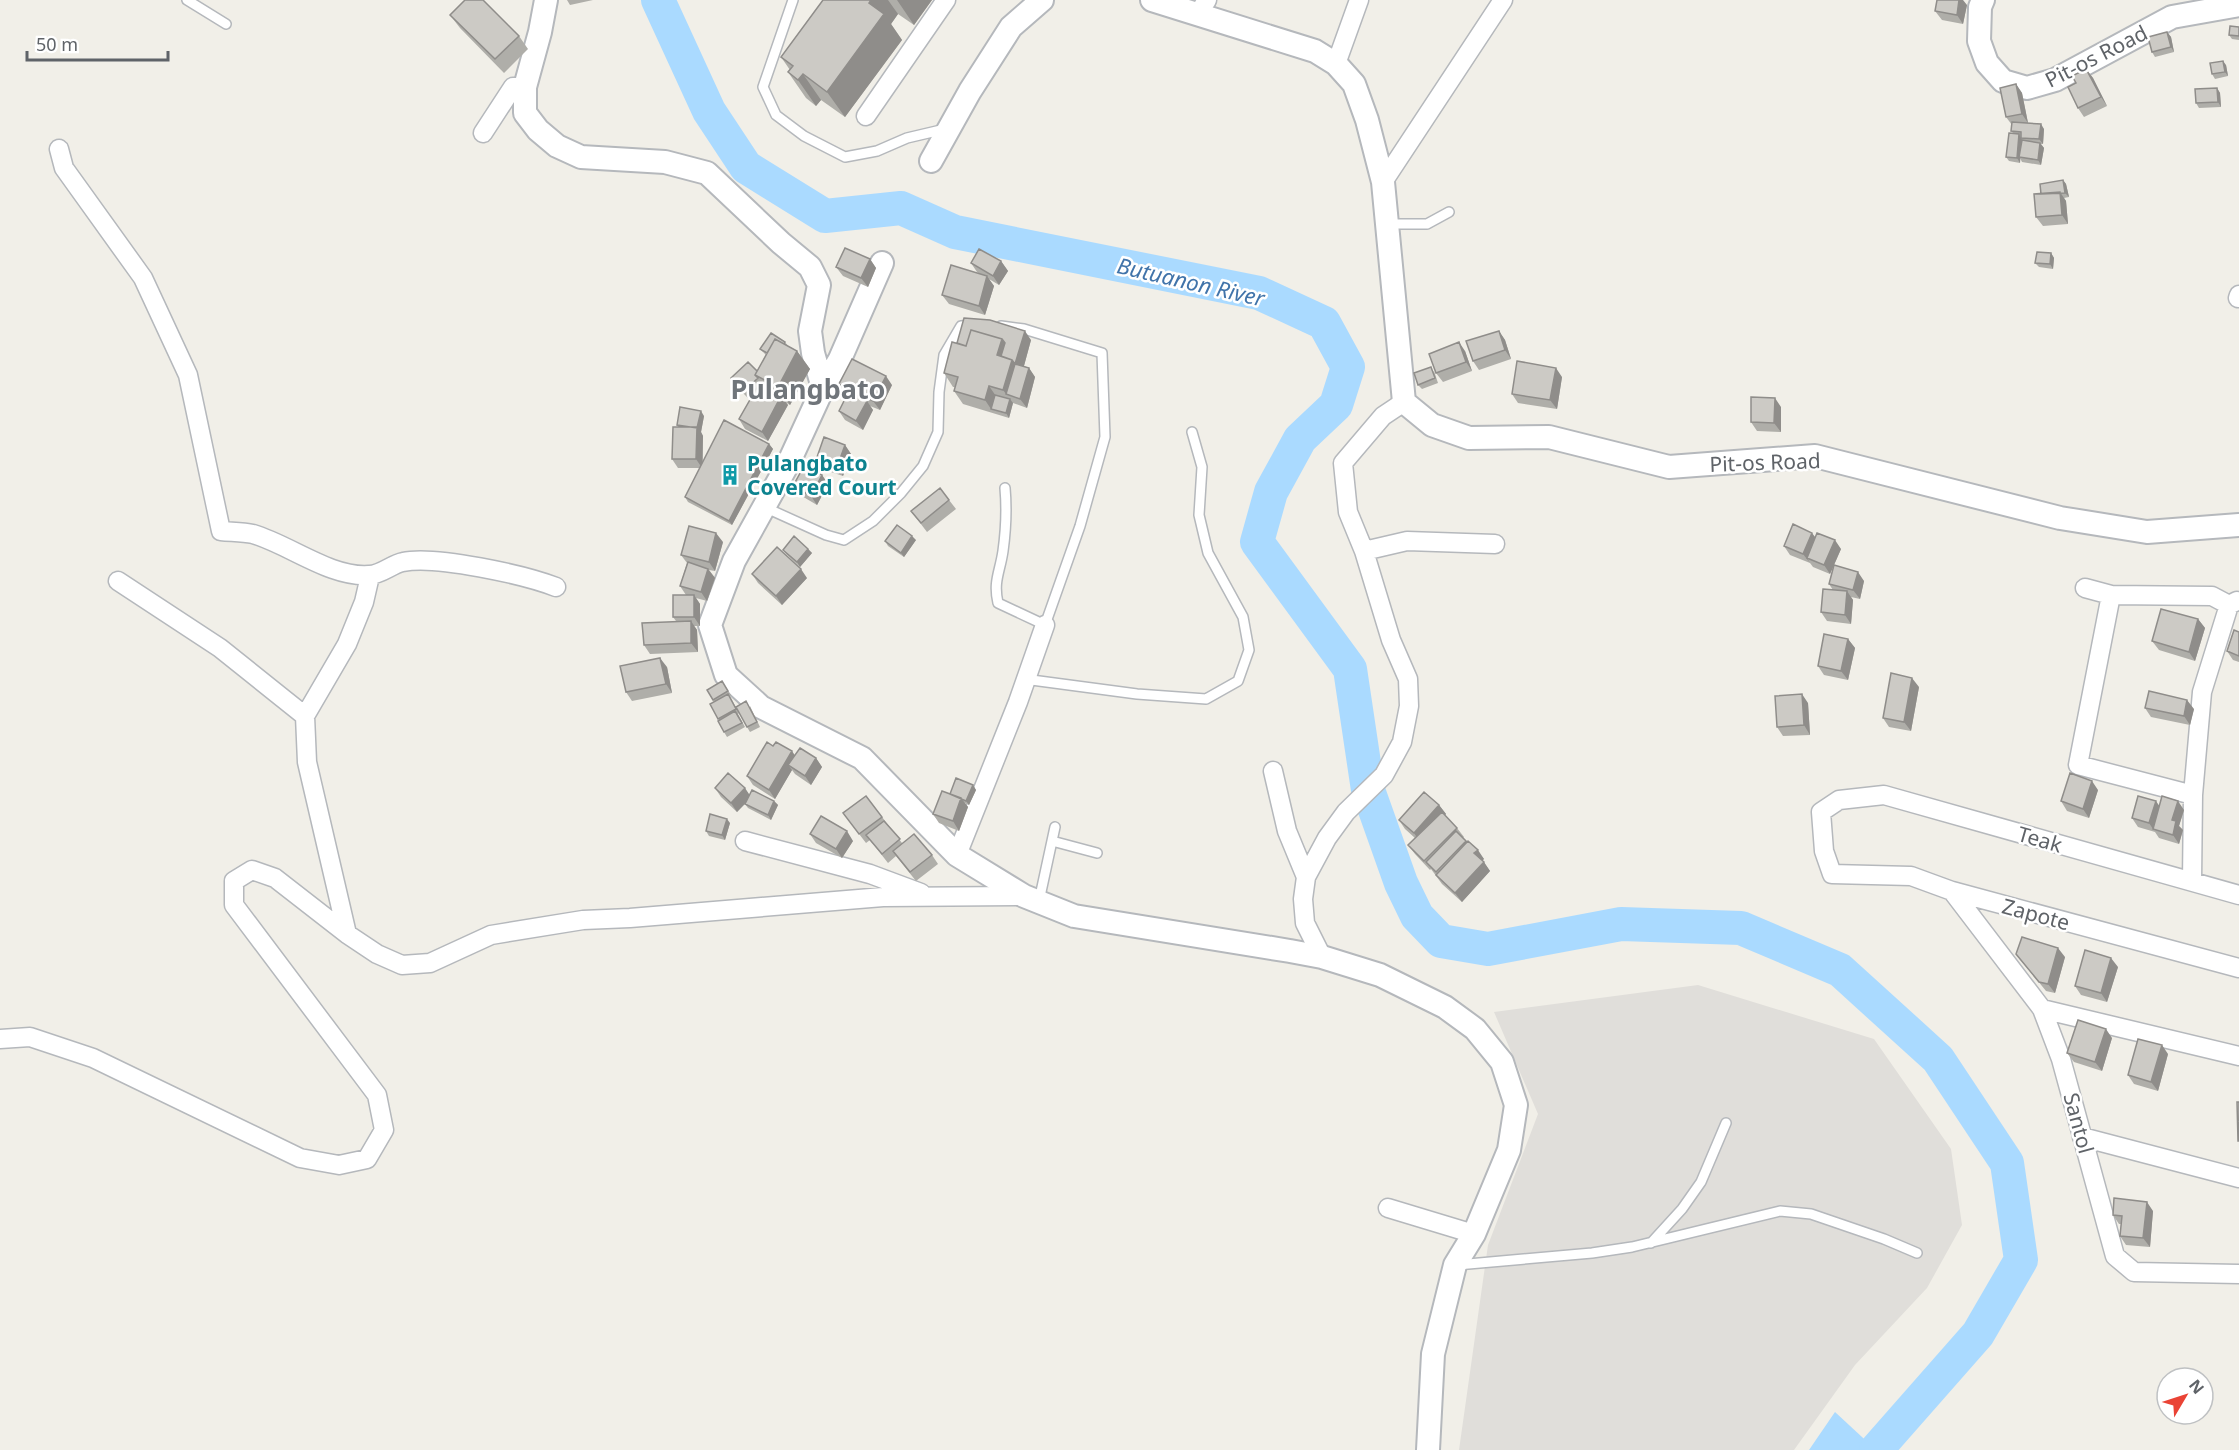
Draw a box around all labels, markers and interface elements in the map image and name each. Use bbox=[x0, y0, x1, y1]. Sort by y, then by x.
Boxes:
street label: Pit-os Road bbox=[2040, 18, 2152, 94]
scale bar bbox=[27, 24, 168, 62]
text: 50 m bbox=[36, 32, 78, 56]
water label: Butuanon River bbox=[1114, 249, 1269, 313]
district label: Pulangbato bbox=[731, 370, 885, 407]
street label: Pit-os Road bbox=[1709, 446, 1821, 478]
place label: Pulangbato Covered Court bbox=[747, 449, 897, 501]
building icon: Pulangbato Covered Court bbox=[718, 463, 742, 487]
street label: Teak bbox=[2014, 819, 2066, 859]
street label: Zapote bbox=[1999, 892, 2073, 936]
street label: Santol bbox=[2057, 1089, 2101, 1157]
north arrow bbox=[2155, 1366, 2215, 1426]
text: N bbox=[2184, 1375, 2209, 1399]

